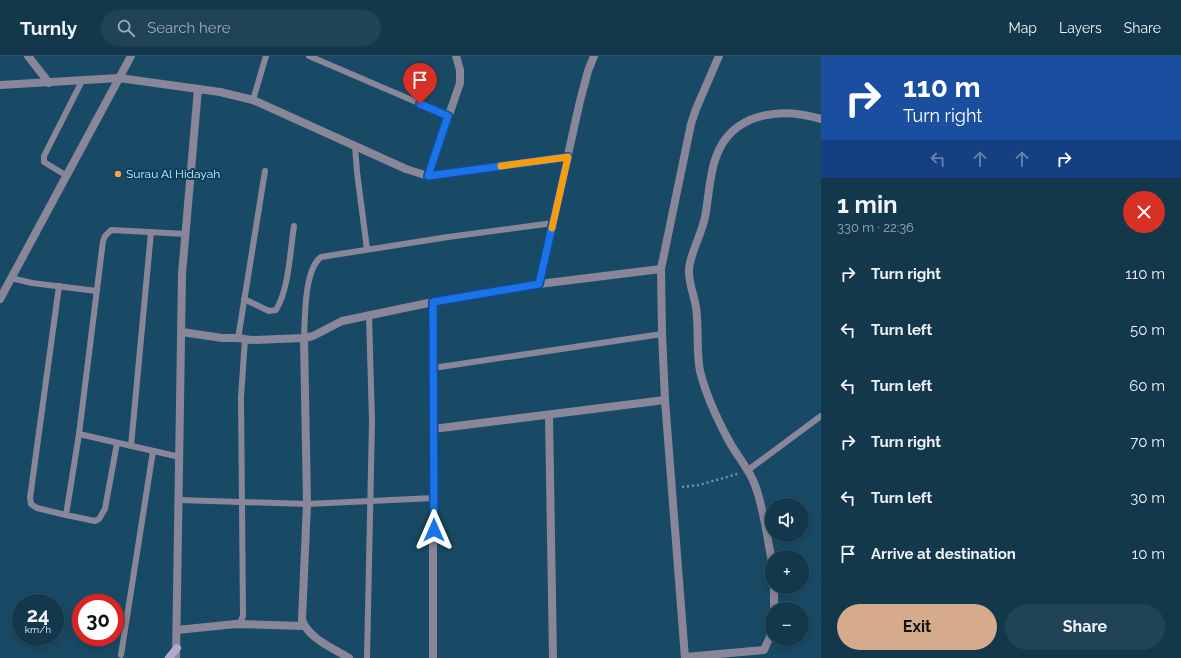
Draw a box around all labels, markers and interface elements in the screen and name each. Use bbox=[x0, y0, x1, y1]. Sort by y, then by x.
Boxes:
search box bbox=[101, 10, 381, 46]
text: Turnly bbox=[20, 17, 77, 39]
icon: search bbox=[115, 17, 137, 39]
text: Search here bbox=[147, 19, 231, 37]
text: Map bbox=[1009, 20, 1037, 36]
text: Layers bbox=[1059, 20, 1102, 36]
text: Share bbox=[1124, 20, 1161, 36]
pin bbox=[403, 63, 437, 104]
icon: arrive bbox=[409, 69, 431, 91]
text: 110 m bbox=[903, 71, 981, 104]
icon: right bbox=[837, 72, 889, 124]
text: Turn right bbox=[903, 105, 982, 126]
icon: left bbox=[927, 148, 949, 170]
icon: ahead bbox=[969, 148, 991, 170]
icon: ahead bbox=[1011, 148, 1033, 170]
icon: right bbox=[1053, 148, 1075, 170]
place label: Surau Al Hidayah bbox=[126, 167, 220, 181]
marker: Surau Al Hidayah bbox=[113, 169, 123, 179]
text: 1 min bbox=[837, 190, 898, 219]
button: close bbox=[1123, 191, 1165, 233]
text: 330 m · 22:36 bbox=[837, 220, 914, 235]
icon: right bbox=[837, 263, 859, 285]
text: Turn right bbox=[871, 265, 941, 283]
text: 110 m bbox=[1125, 265, 1165, 283]
icon: left bbox=[837, 319, 859, 341]
text: Turn left bbox=[871, 321, 932, 339]
text: 50 m bbox=[1130, 321, 1165, 339]
icon: left bbox=[837, 375, 859, 397]
text: Turn left bbox=[871, 377, 932, 395]
text: 60 m bbox=[1129, 377, 1165, 395]
icon: right bbox=[837, 431, 859, 453]
text: Turn right bbox=[871, 433, 941, 451]
text: 70 m bbox=[1130, 433, 1165, 451]
icon: left bbox=[837, 487, 859, 509]
text: Turn left bbox=[871, 489, 932, 507]
text: 30 m bbox=[1130, 489, 1165, 507]
map controls bbox=[765, 498, 809, 646]
button: sound bbox=[765, 498, 809, 542]
position arrow bbox=[413, 509, 455, 551]
icon: arrive bbox=[837, 543, 859, 565]
text: Arrive at destination bbox=[871, 545, 1016, 563]
text: 10 m bbox=[1132, 545, 1165, 563]
button: + bbox=[765, 550, 809, 594]
speed limit sign: 30 bbox=[72, 594, 124, 646]
button: − bbox=[765, 602, 809, 646]
text: 24 bbox=[27, 603, 49, 627]
button: Exit bbox=[837, 604, 997, 650]
button: Share bbox=[1005, 604, 1165, 650]
text: km/h bbox=[25, 624, 51, 635]

